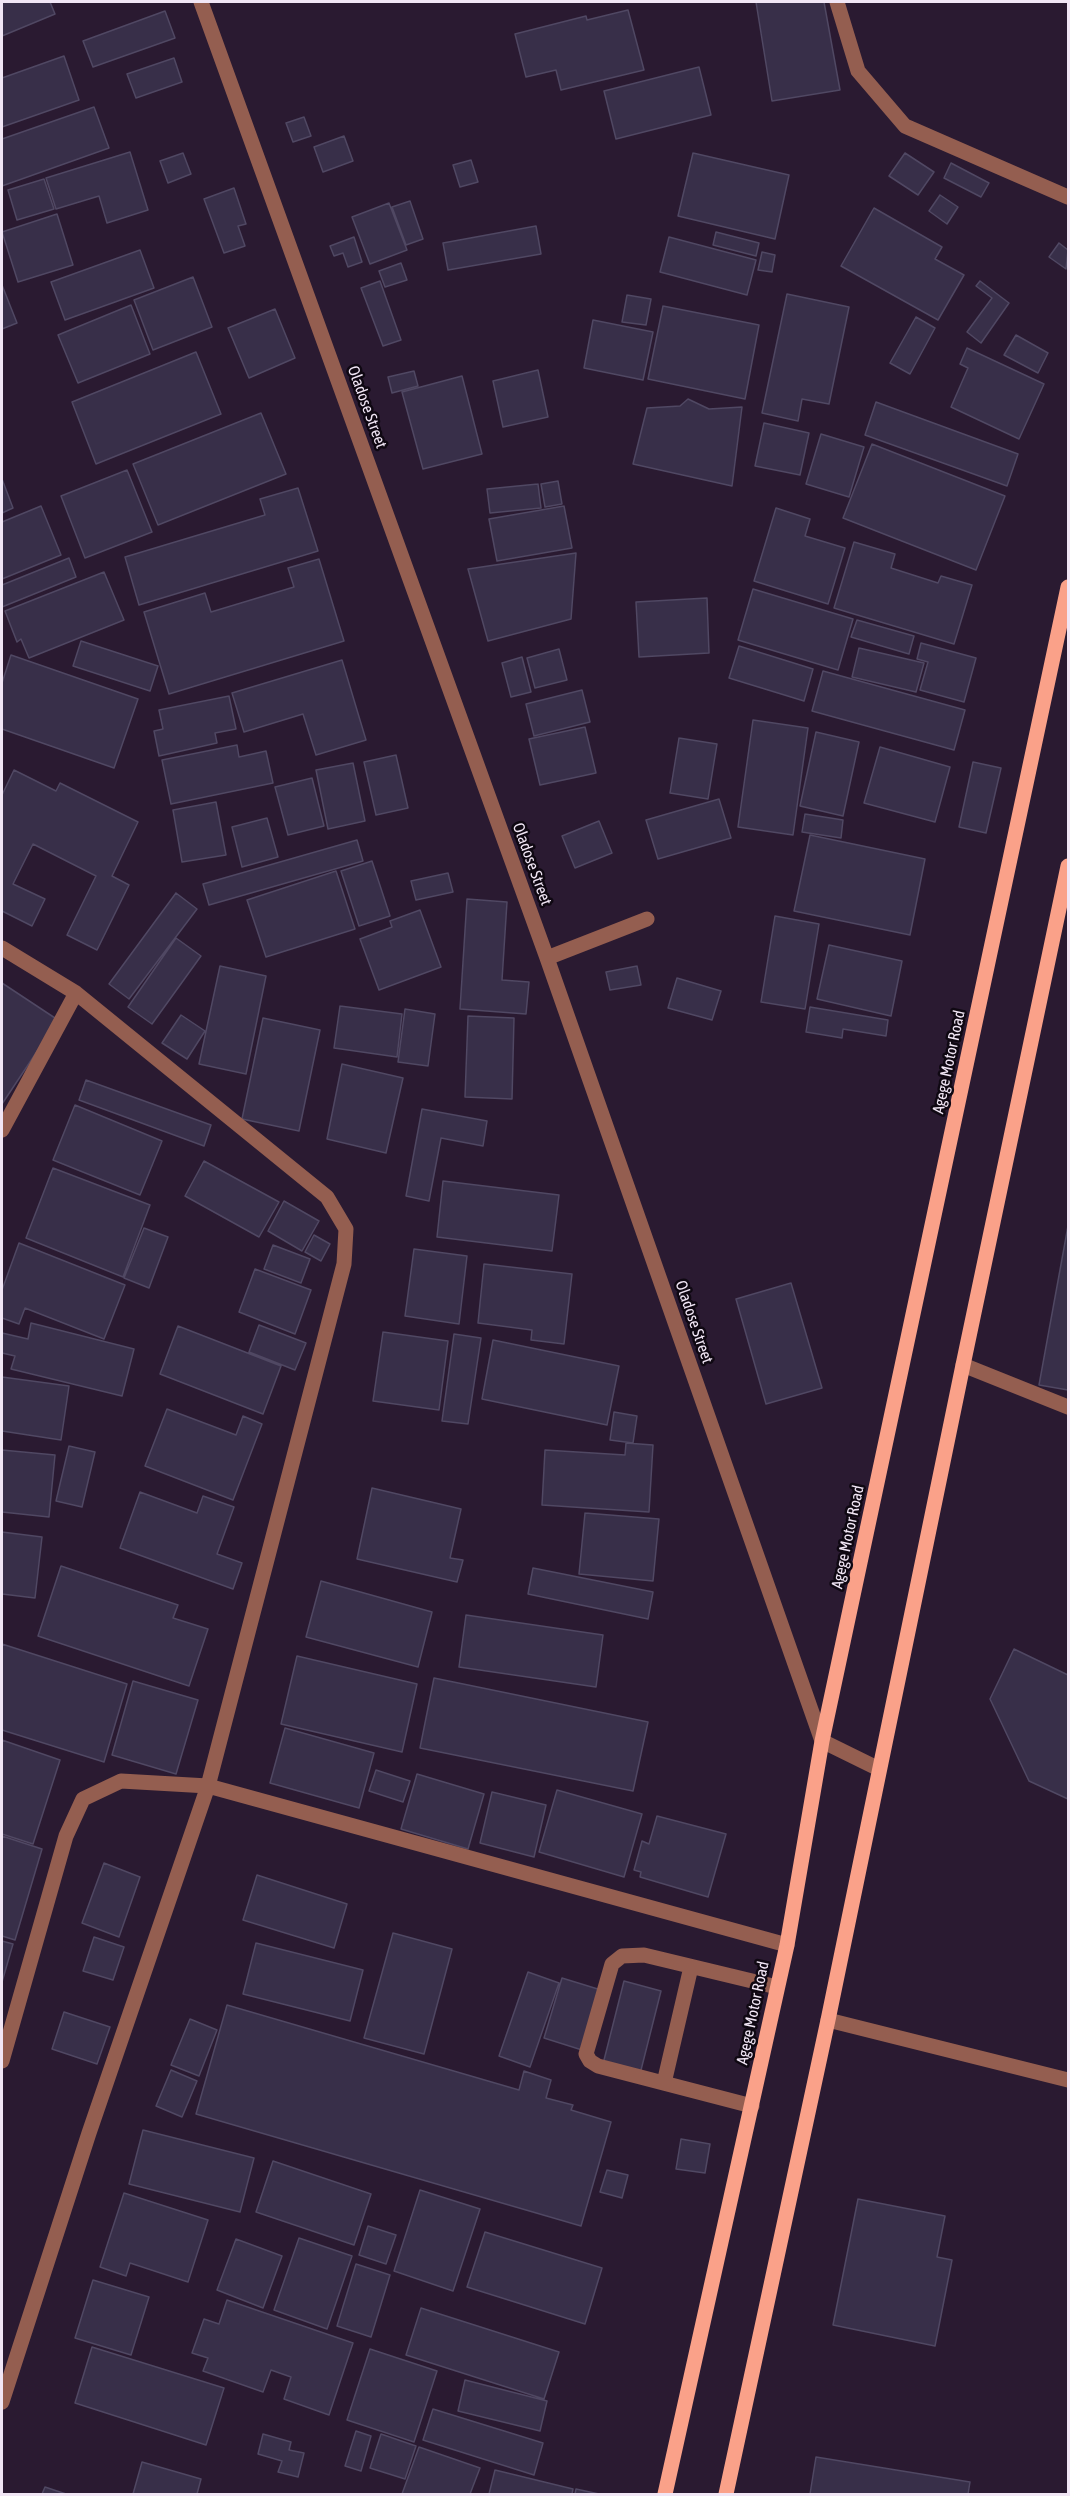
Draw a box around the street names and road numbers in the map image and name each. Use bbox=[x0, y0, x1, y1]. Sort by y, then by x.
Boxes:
street label: Oladose Street bbox=[343, 363, 391, 451]
street label: Oladose Street bbox=[508, 820, 556, 908]
street label: Agege Motor Road bbox=[929, 1008, 969, 1116]
street label: Oladose Street bbox=[671, 1278, 717, 1366]
street label: Agege Motor Road bbox=[828, 1483, 868, 1591]
street label: Agege Motor Road bbox=[733, 1959, 773, 2067]

